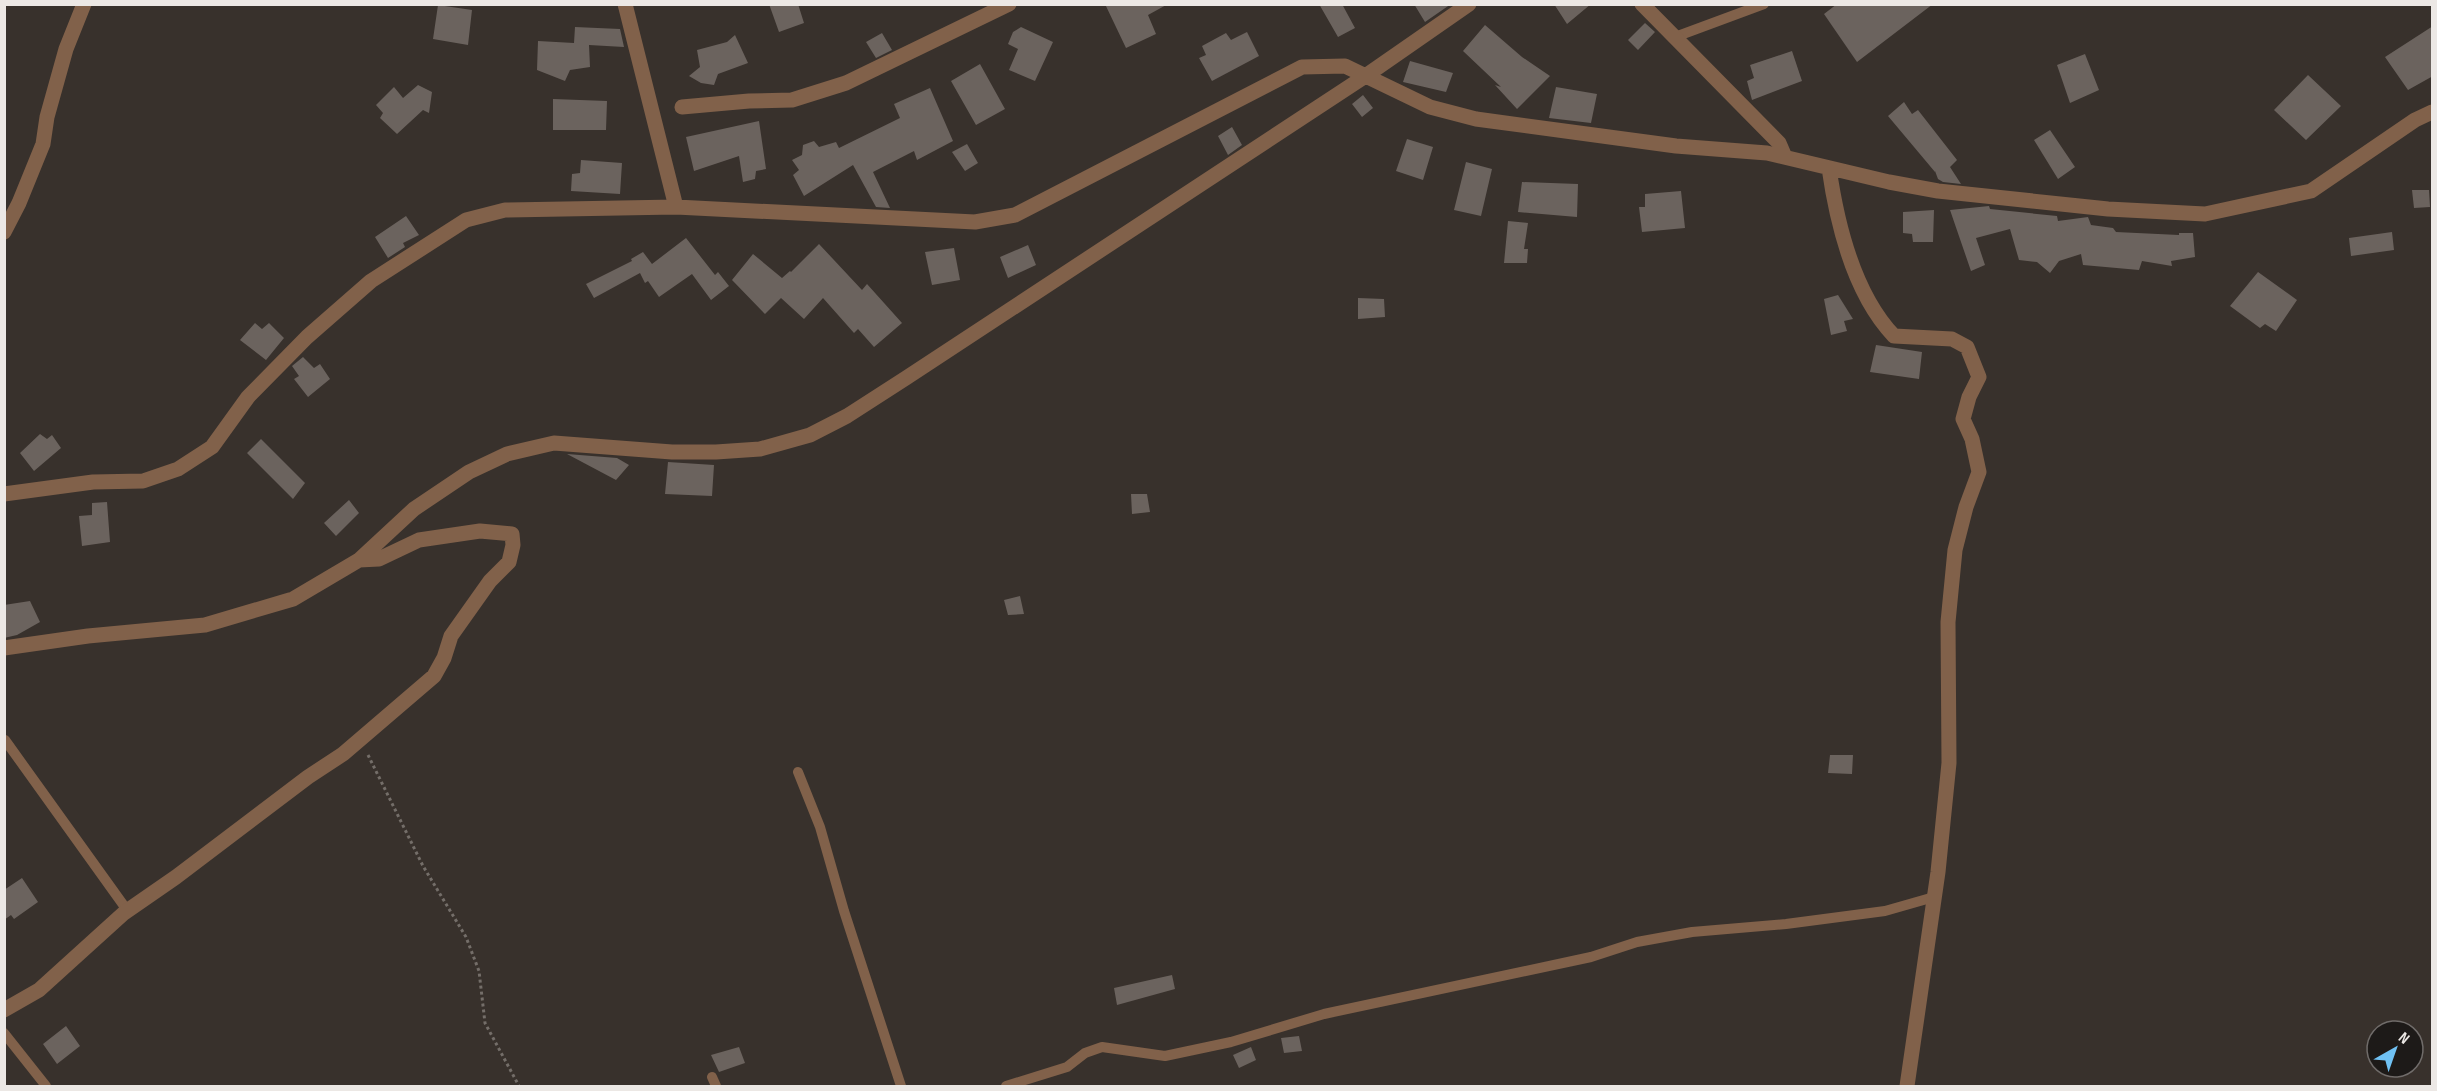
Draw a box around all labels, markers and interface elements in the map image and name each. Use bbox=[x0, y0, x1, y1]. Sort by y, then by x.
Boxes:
north arrow bbox=[2365, 1019, 2425, 1079]
text: N bbox=[2394, 1029, 2413, 1049]

